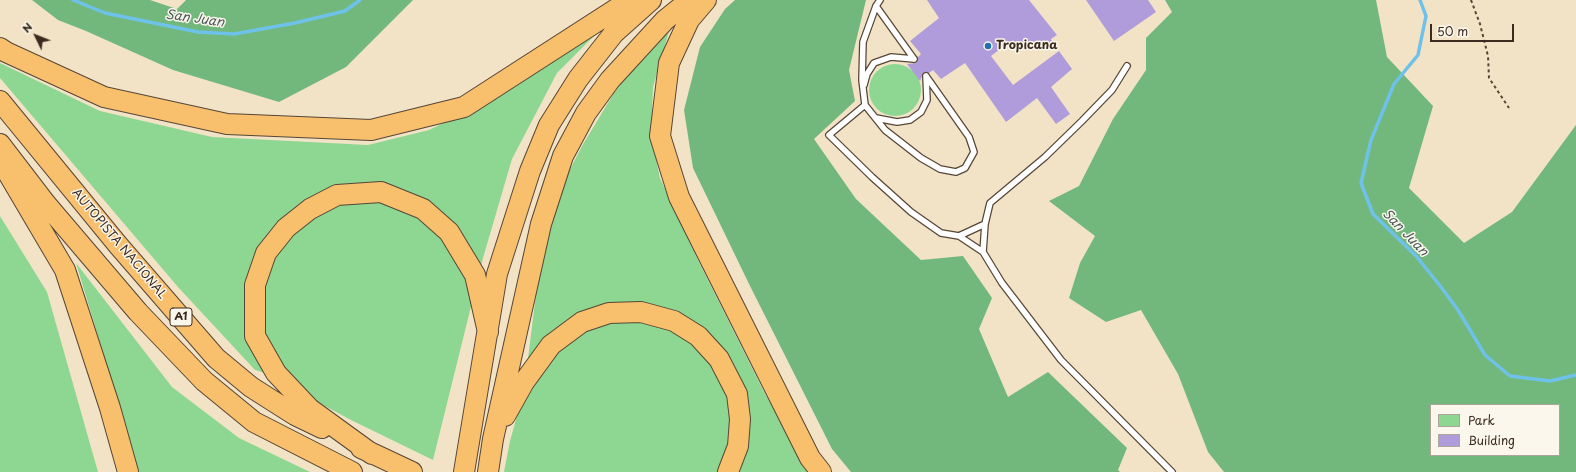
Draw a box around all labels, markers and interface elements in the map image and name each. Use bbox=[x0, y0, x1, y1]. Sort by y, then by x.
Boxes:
water label: San Juan bbox=[165, 7, 225, 31]
north arrow bbox=[16, 16, 56, 56]
scale bar bbox=[1432, 16, 1516, 42]
text: N bbox=[18, 18, 36, 36]
text: 50 m bbox=[1437, 22, 1468, 40]
place label: Tropicana bbox=[996, 39, 1058, 53]
marker: Tropicana bbox=[983, 41, 993, 51]
street label: AUTOPISTA NACIONAL bbox=[69, 186, 169, 302]
water label: San Juan bbox=[1379, 206, 1431, 260]
road number: A1 bbox=[170, 308, 192, 326]
legend bbox=[1430, 404, 1560, 456]
text: Park bbox=[1468, 411, 1495, 429]
text: Building bbox=[1468, 431, 1515, 449]

